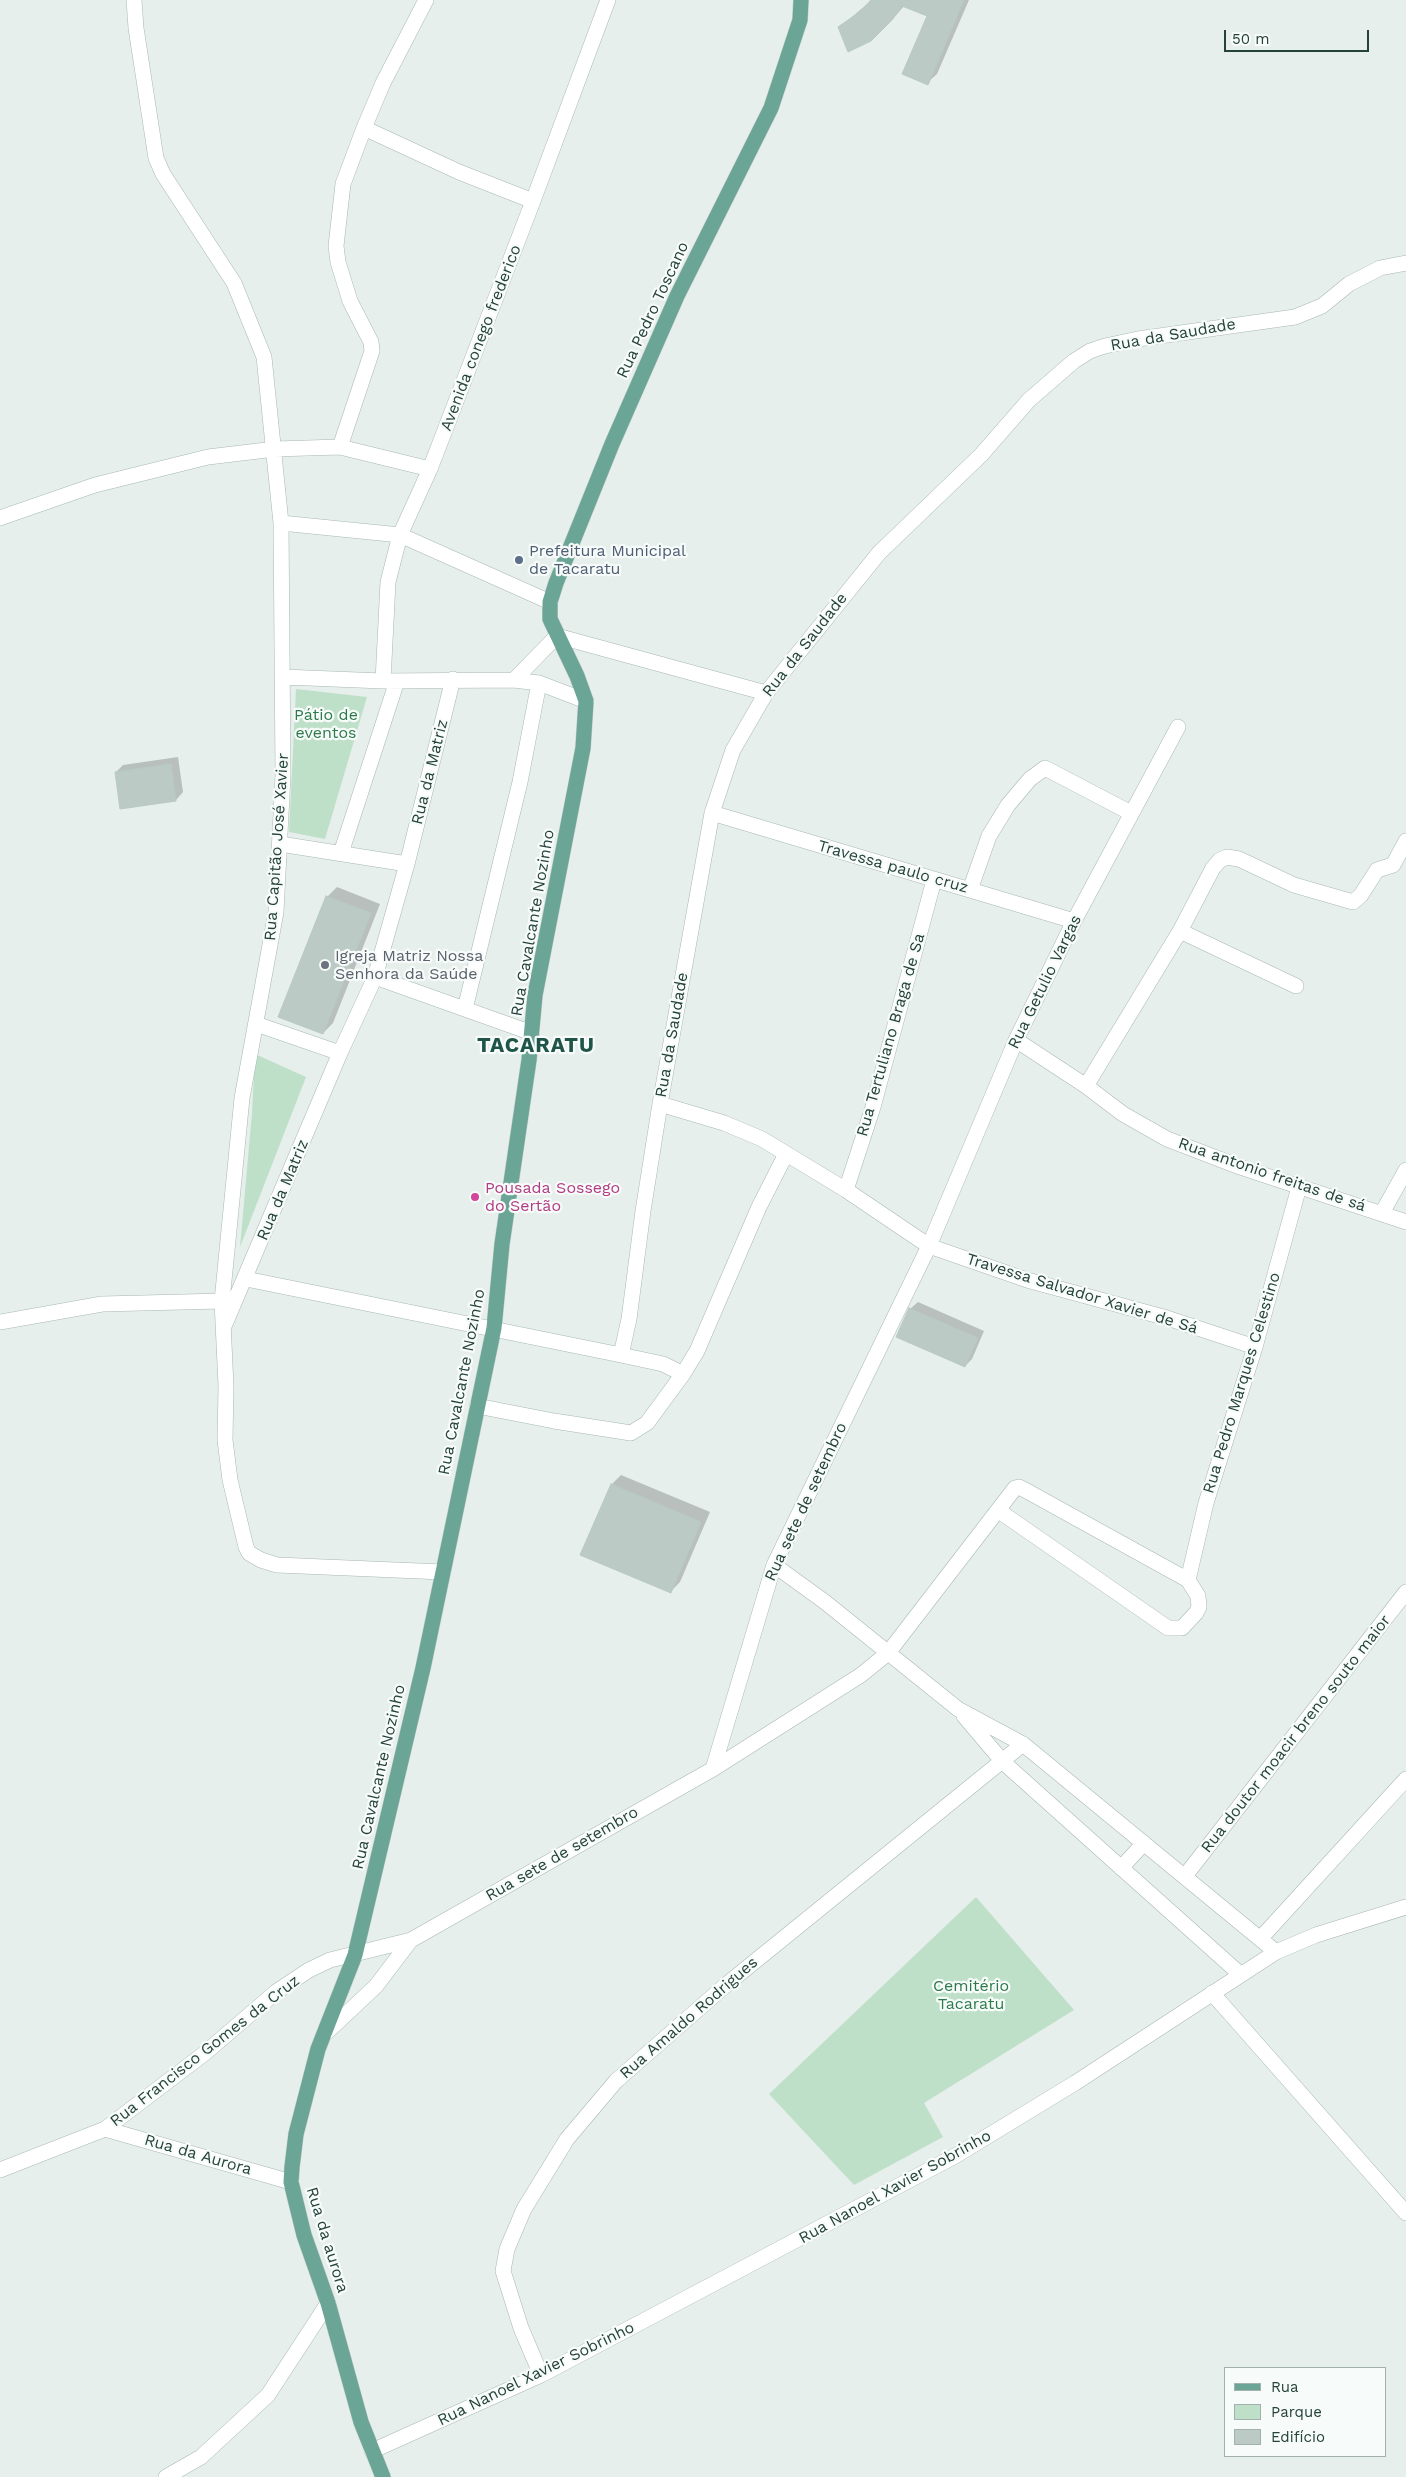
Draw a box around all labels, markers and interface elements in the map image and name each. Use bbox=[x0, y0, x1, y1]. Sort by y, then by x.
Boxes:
scale bar bbox=[1226, 20, 1371, 52]
text: 50 m bbox=[1232, 30, 1269, 48]
street label: Rua Pedro Toscano bbox=[613, 239, 693, 381]
street label: Avenida conego frederico bbox=[437, 242, 525, 434]
street label: Rua da Saudade bbox=[1109, 315, 1237, 355]
place label: Prefeitura Municipal de Tacaratu bbox=[529, 541, 686, 579]
marker: Prefeitura Municipal de Tacaratu bbox=[513, 554, 525, 566]
street label: Rua da Saudade bbox=[758, 589, 852, 701]
park label: Pátio de eventos bbox=[294, 705, 358, 743]
street label: Rua da Matriz bbox=[408, 717, 452, 827]
street label: Rua Capitão José Xavier bbox=[261, 752, 293, 942]
street label: Rua Cavalcante Nozinho bbox=[507, 828, 559, 1018]
street label: Travessa paulo cruz bbox=[816, 836, 970, 898]
street label: Rua Getulio Vargas bbox=[1004, 912, 1086, 1052]
street label: Rua Tertuliano Braga de Sa bbox=[853, 931, 929, 1139]
place label: Igreja Matriz Nossa Senhora da Saúde bbox=[335, 946, 483, 984]
marker: Igreja Matriz Nossa Senhora da Saúde bbox=[319, 959, 331, 971]
street label: Rua da Saudade bbox=[652, 971, 692, 1099]
district label: TACARATU bbox=[476, 1033, 596, 1059]
street label: Rua antonio freitas de sá bbox=[1176, 1134, 1368, 1216]
street label: Rua da Matriz bbox=[253, 1137, 313, 1243]
place label: Pousada Sossego do Sertão bbox=[485, 1178, 620, 1216]
marker: Pousada Sossego do Sertão bbox=[469, 1191, 481, 1203]
street label: Travessa Salvador Xavier de Sá bbox=[964, 1250, 1200, 1338]
street label: Rua Pedro Marques Celestino bbox=[1199, 1270, 1285, 1496]
street label: Rua Cavalcante Nozinho bbox=[435, 1287, 489, 1477]
street label: Rua sete de setembro bbox=[761, 1420, 851, 1584]
street label: Rua doutor moacir breno souto maior bbox=[1197, 1611, 1395, 1857]
street label: Rua Cavalcante Nozinho bbox=[348, 1683, 410, 1871]
street label: Rua sete de setembro bbox=[482, 1802, 642, 1906]
street label: Rua Amaldo Rodrigues bbox=[616, 1953, 762, 2083]
street label: Rua Francisco Gomes da Cruz bbox=[107, 1971, 303, 2131]
park label: Cemitério Tacaratu bbox=[933, 1976, 1009, 2014]
street label: Rua Nanoel Xavier Sobrinho bbox=[796, 2126, 994, 2248]
street label: Rua da Aurora bbox=[142, 2130, 254, 2180]
street label: Rua da aurora bbox=[302, 2185, 352, 2295]
street label: Rua Nanoel Xavier Sobrinho bbox=[434, 2318, 638, 2430]
legend bbox=[1224, 2367, 1386, 2457]
text: Rua bbox=[1271, 2378, 1299, 2396]
text: Parque bbox=[1271, 2403, 1322, 2421]
text: Edifício bbox=[1271, 2428, 1325, 2446]

